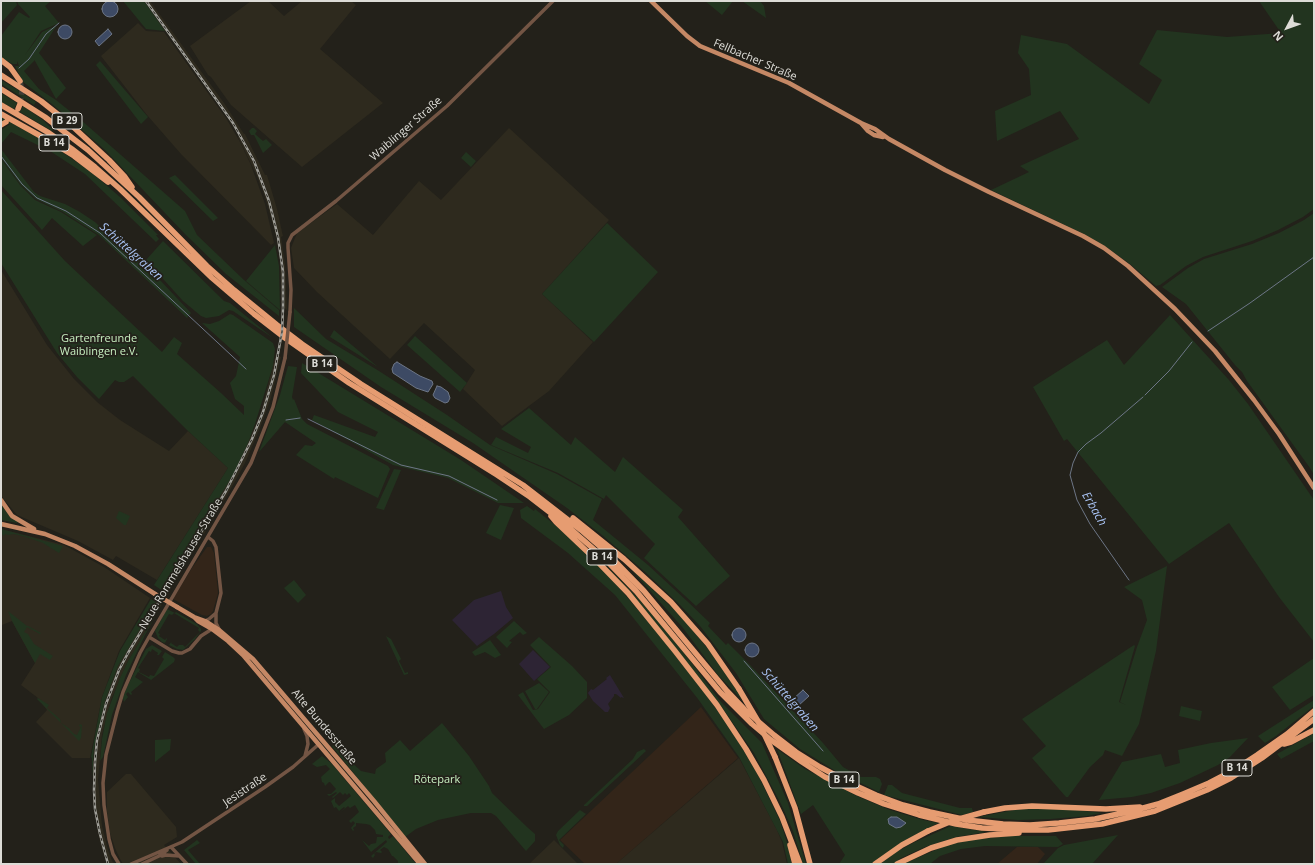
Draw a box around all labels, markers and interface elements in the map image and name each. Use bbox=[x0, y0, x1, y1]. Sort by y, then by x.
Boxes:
north arrow bbox=[1267, 8, 1307, 48]
text: N bbox=[1269, 28, 1286, 45]
street label: Fellbacher Straße bbox=[711, 36, 799, 84]
street label: Waiblinger Straße bbox=[367, 94, 445, 164]
road number: B 29 bbox=[52, 113, 82, 129]
road number: B 14 bbox=[39, 135, 69, 151]
water label: Schüttelgraben bbox=[97, 220, 165, 284]
park label: Gartenfreunde Waiblingen e.V. bbox=[60, 332, 138, 358]
road number: B 14 bbox=[307, 356, 337, 372]
water label: Erbach bbox=[1079, 489, 1109, 529]
street label: Neue Rommelshauser Straße bbox=[137, 496, 225, 632]
road number: B 14 bbox=[587, 549, 617, 565]
water label: Schüttelgraben bbox=[758, 665, 822, 735]
street label: Alte Bundesstraße bbox=[289, 687, 359, 767]
road number: B 14 bbox=[1222, 760, 1252, 776]
street label: Jesistraße bbox=[221, 771, 269, 809]
road number: B 14 bbox=[829, 772, 859, 788]
park label: Rötepark bbox=[414, 773, 460, 787]

